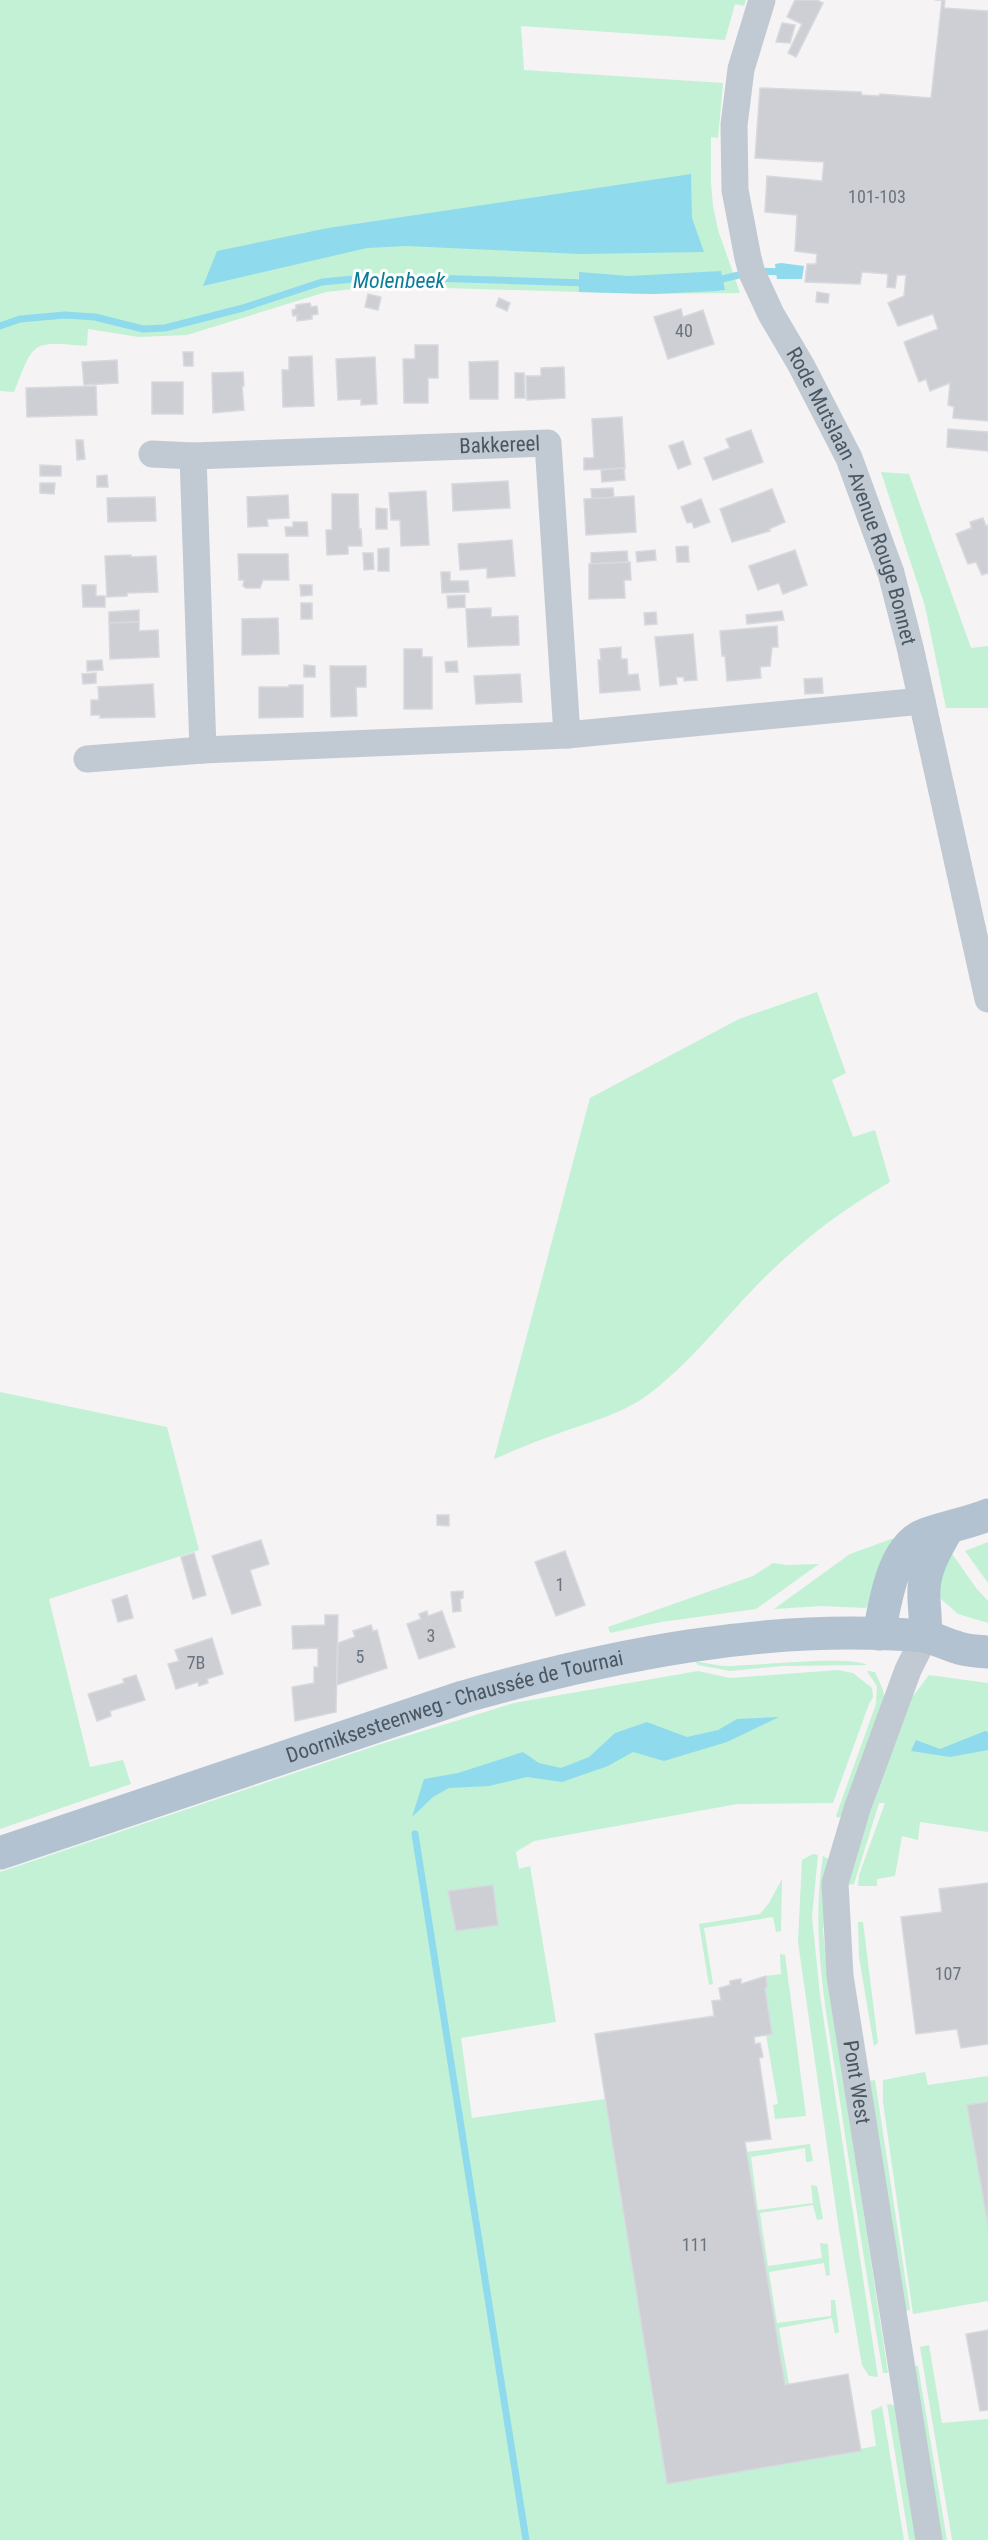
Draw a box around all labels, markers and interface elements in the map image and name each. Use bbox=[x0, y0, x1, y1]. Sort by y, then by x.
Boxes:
house number: 101-103 bbox=[848, 186, 906, 207]
water label: Molenbeek bbox=[353, 268, 445, 293]
house number: 40 bbox=[675, 320, 693, 341]
street label: Rode Mutslaan - Avenue Rouge Bonnet bbox=[781, 343, 921, 648]
street label: Bakkereel bbox=[459, 431, 541, 458]
house number: 1 bbox=[556, 1574, 564, 1595]
house number: 3 bbox=[427, 1625, 435, 1646]
street label: Doorniksesteenweg - Chaussée de Tournai bbox=[283, 1646, 625, 1768]
house number: 5 bbox=[356, 1646, 365, 1667]
house number: 7B bbox=[187, 1652, 205, 1673]
house number: 107 bbox=[935, 1963, 961, 1984]
street label: Pont West bbox=[838, 2039, 875, 2126]
house number: 111 bbox=[682, 2234, 708, 2255]

